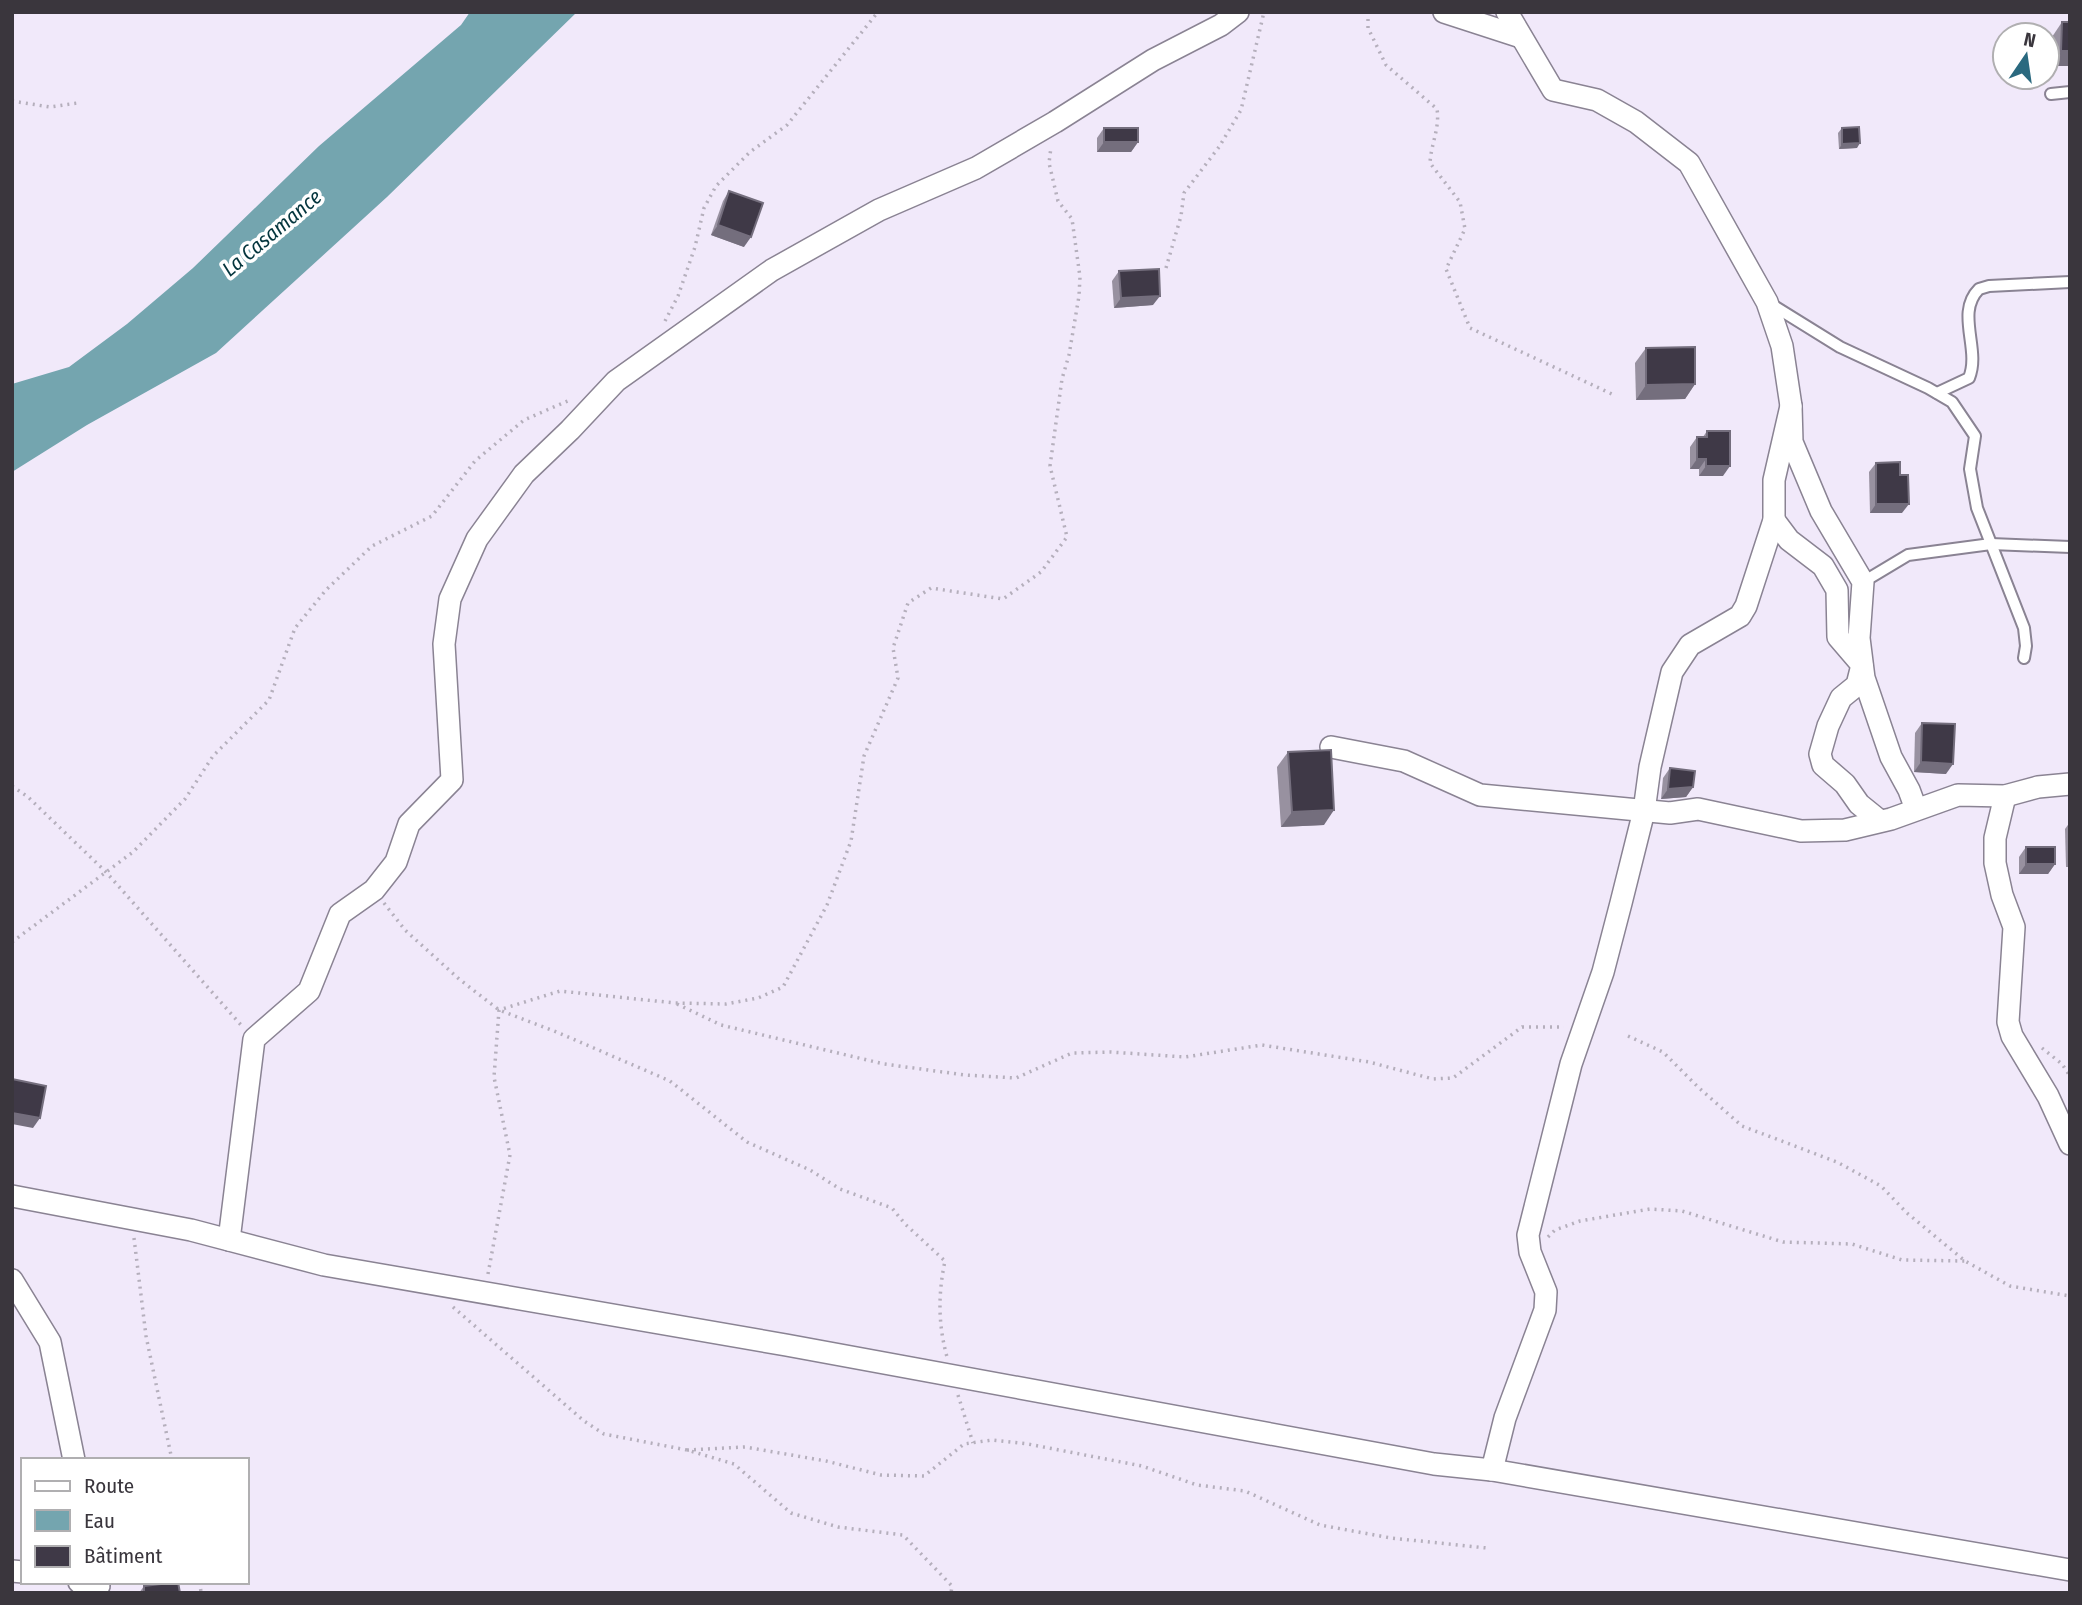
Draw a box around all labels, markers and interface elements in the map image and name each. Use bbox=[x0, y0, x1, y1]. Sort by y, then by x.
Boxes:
north arrow bbox=[1991, 21, 2061, 91]
text: N bbox=[2022, 27, 2038, 52]
water label: La Casamance bbox=[217, 184, 327, 282]
legend bbox=[21, 1458, 248, 1584]
text: Route bbox=[84, 1473, 134, 1499]
text: Eau bbox=[84, 1508, 115, 1534]
text: Bâtiment bbox=[84, 1543, 163, 1569]

